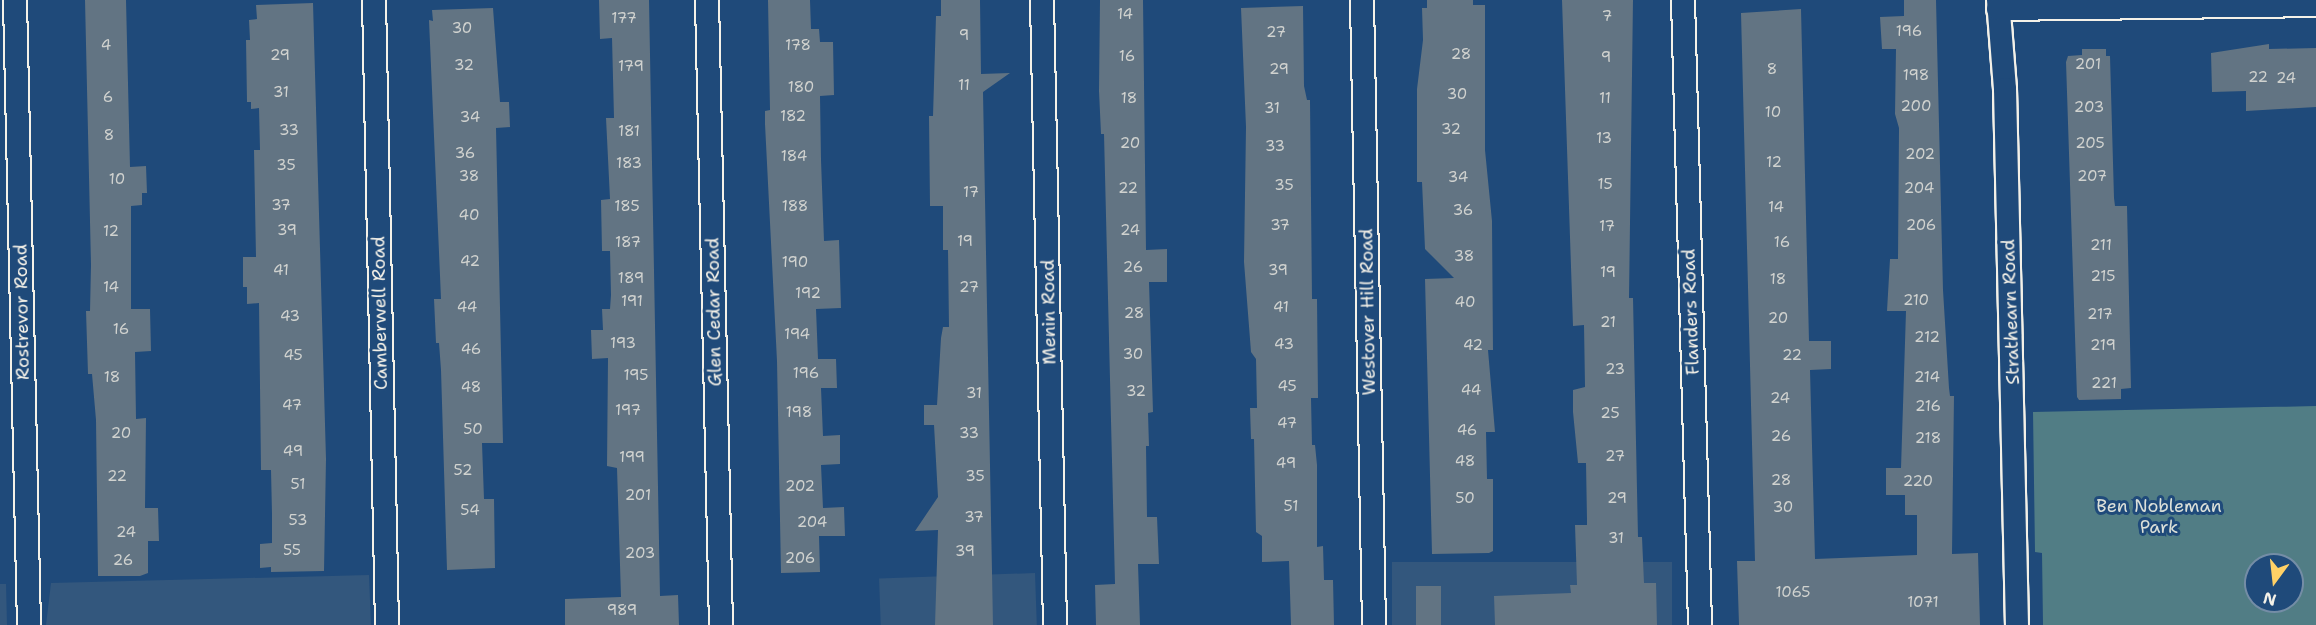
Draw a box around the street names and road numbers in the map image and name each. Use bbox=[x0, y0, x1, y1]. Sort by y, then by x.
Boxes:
street label: Westover Hill Road bbox=[1356, 228, 1380, 396]
street label: Camberwell Road bbox=[368, 236, 392, 390]
street label: Glen Cedar Road bbox=[702, 237, 726, 387]
street label: Strathearn Road bbox=[1998, 239, 2024, 385]
street label: Rostrevor Road bbox=[10, 244, 34, 380]
street label: Flanders Road bbox=[1678, 248, 1704, 376]
street label: Menin Road bbox=[1037, 259, 1061, 365]

